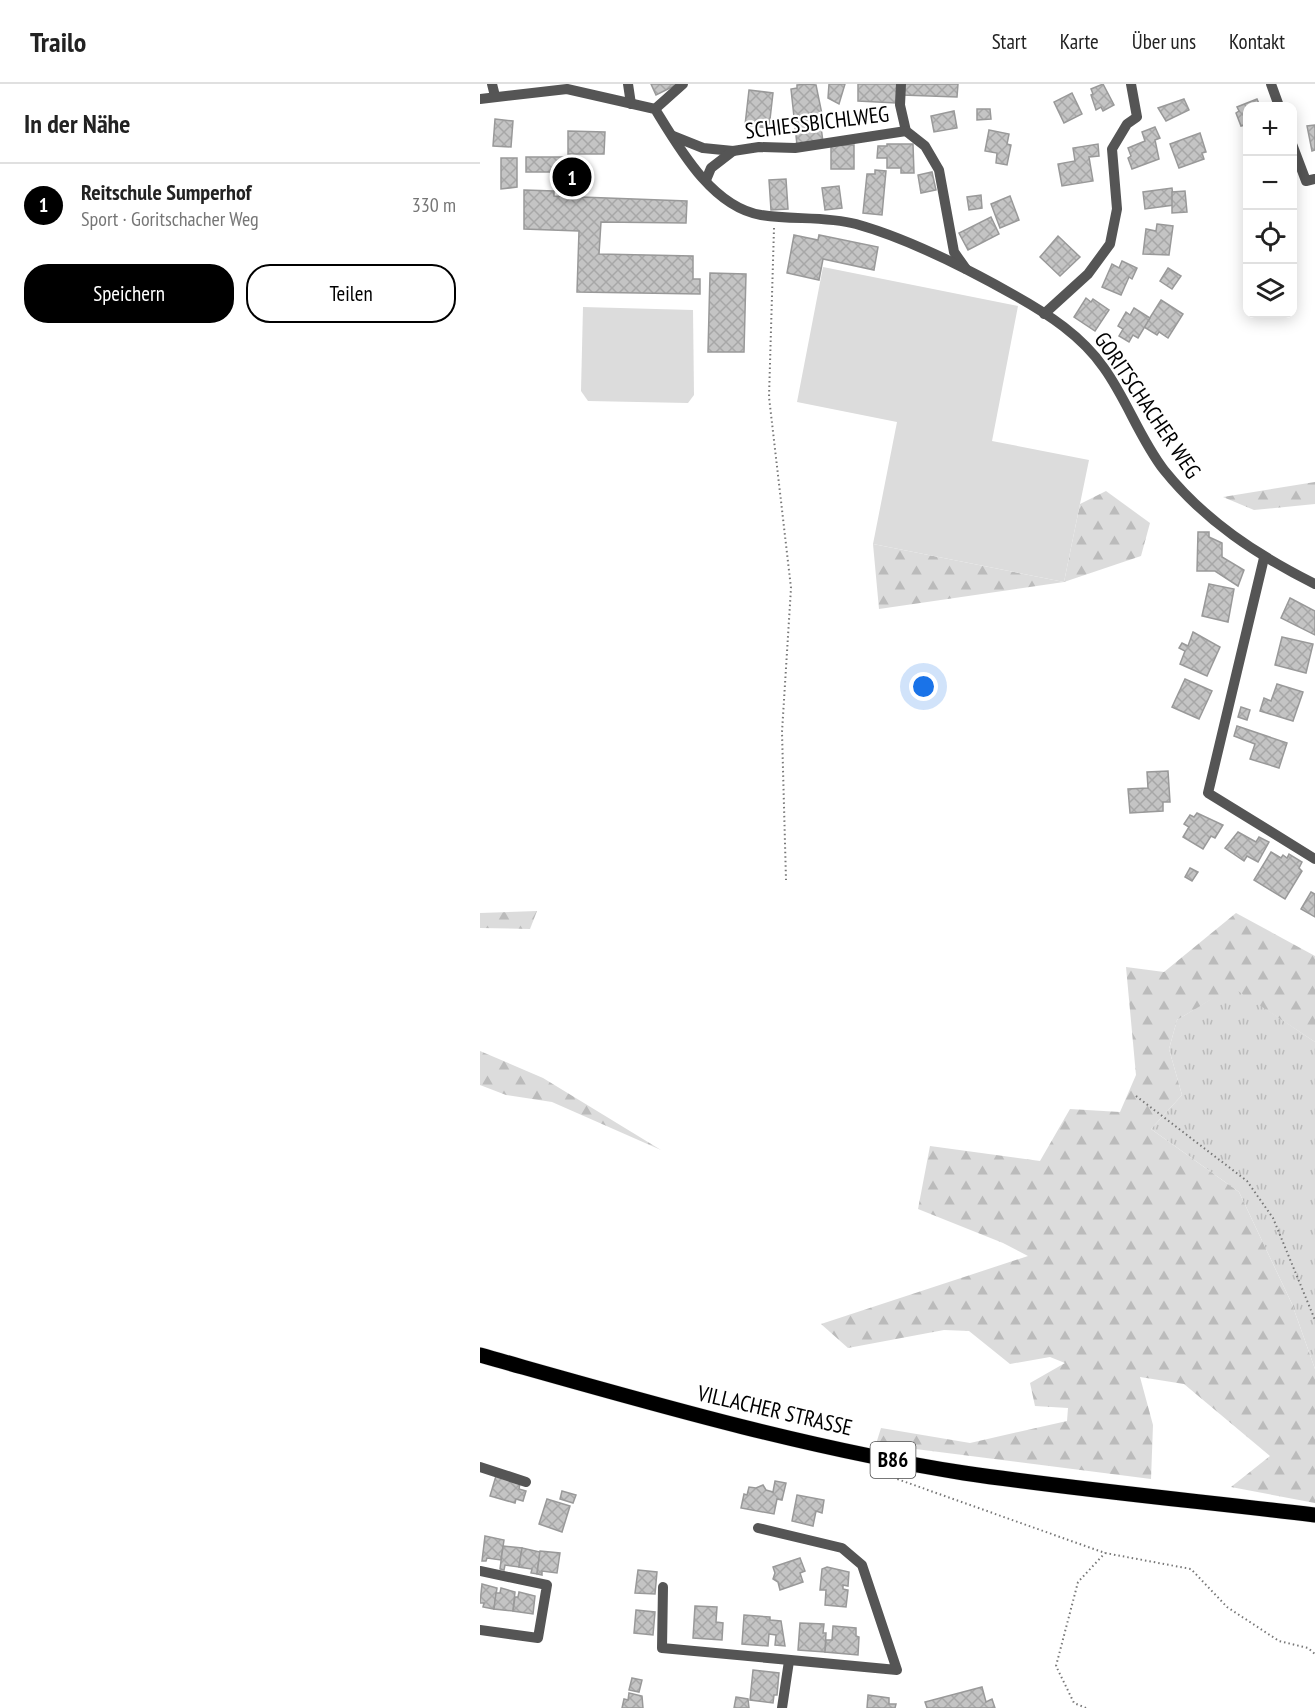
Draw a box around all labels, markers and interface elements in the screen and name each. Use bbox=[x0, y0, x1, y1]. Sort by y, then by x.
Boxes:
text: Trailo bbox=[30, 23, 86, 60]
text: Start bbox=[992, 28, 1027, 55]
text: Karte bbox=[1060, 28, 1099, 55]
text: Über uns bbox=[1132, 28, 1196, 55]
text: Kontakt bbox=[1229, 28, 1285, 55]
street label: SCHIESSBICHLWEG bbox=[743, 99, 891, 145]
map controls bbox=[1243, 102, 1297, 318]
button: + bbox=[1243, 102, 1297, 156]
text: In der Nähe bbox=[24, 107, 130, 140]
pin: 1 bbox=[552, 154, 592, 200]
button: − bbox=[1243, 156, 1297, 210]
text: Reitschule Sumperhof bbox=[81, 178, 251, 206]
text: 1 bbox=[39, 192, 48, 218]
text: 330 m bbox=[412, 192, 456, 218]
text: Sport · Goritschacher Weg bbox=[81, 206, 259, 232]
button: locate bbox=[1243, 210, 1297, 264]
button: Speichern bbox=[24, 264, 234, 323]
button: Teilen bbox=[246, 264, 456, 323]
button: layers bbox=[1243, 264, 1297, 318]
street label: GORITSCHACHER WEG bbox=[1089, 326, 1207, 484]
your location bbox=[909, 672, 938, 701]
street label: VILLACHER STRASSE bbox=[694, 1378, 855, 1441]
road number: B86 bbox=[870, 1442, 916, 1478]

